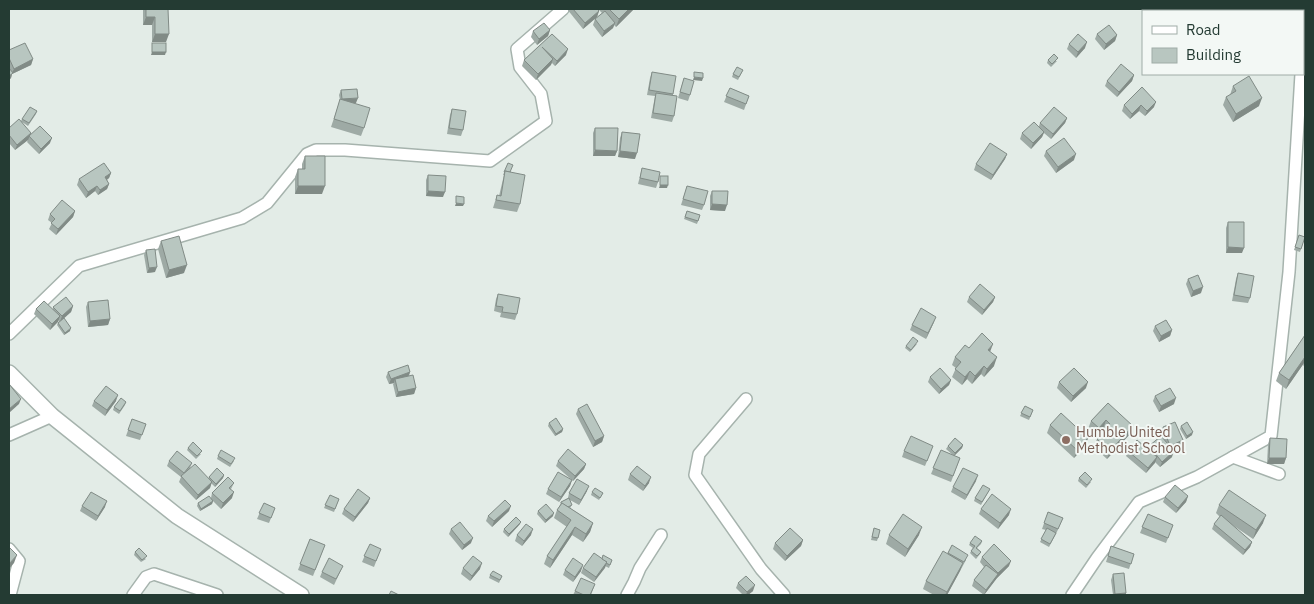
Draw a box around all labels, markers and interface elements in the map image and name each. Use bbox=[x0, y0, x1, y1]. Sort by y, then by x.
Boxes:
legend bbox=[1142, 10, 1304, 75]
text: Road bbox=[1186, 20, 1221, 39]
text: Building bbox=[1186, 45, 1241, 64]
place label: Humble United Methodist School bbox=[1076, 423, 1185, 457]
marker: Humble United Methodist School bbox=[1060, 434, 1072, 446]

